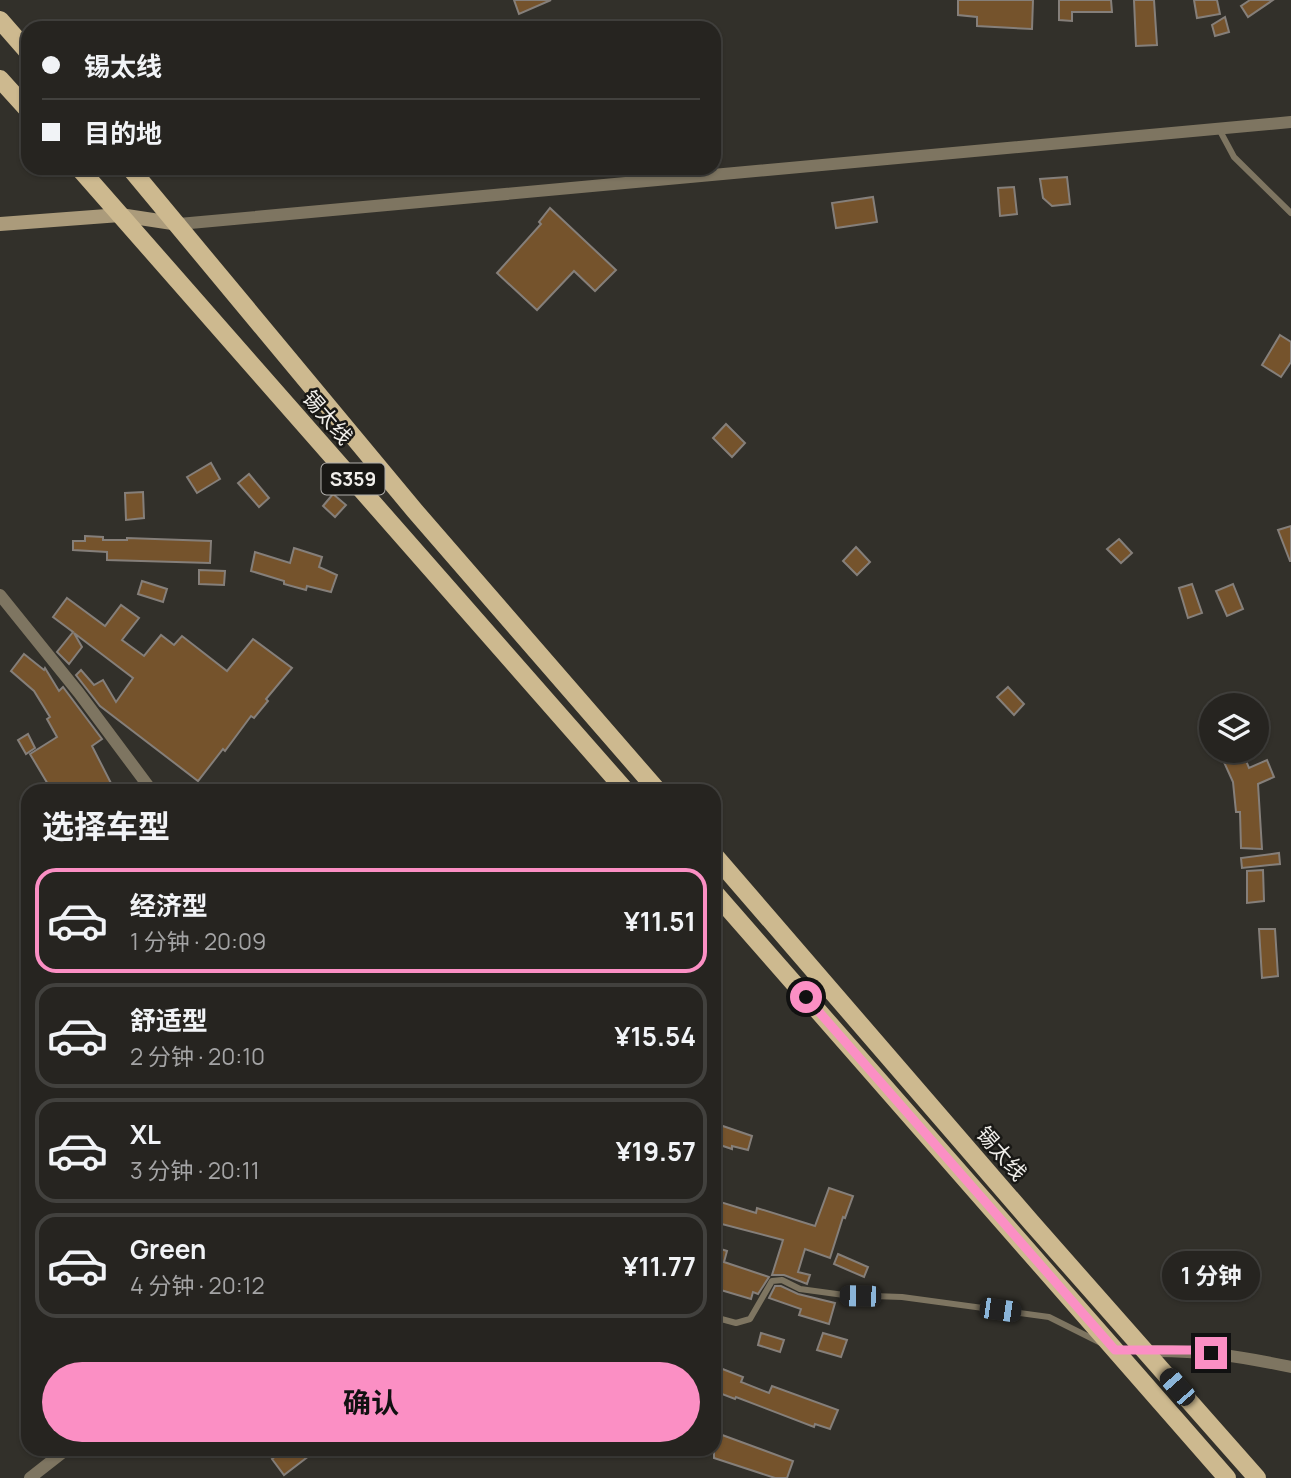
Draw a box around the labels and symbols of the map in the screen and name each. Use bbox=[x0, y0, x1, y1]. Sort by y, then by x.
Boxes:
street label: 锡太线 bbox=[297, 384, 359, 450]
road number: S359 bbox=[322, 464, 384, 494]
route start bbox=[790, 981, 822, 1013]
street label: 锡太线 bbox=[971, 1120, 1033, 1186]
callout: 1 分钟 bbox=[1162, 1252, 1260, 1300]
car bbox=[839, 1285, 882, 1307]
car bbox=[978, 1297, 1023, 1323]
route end bbox=[1195, 1337, 1227, 1369]
car bbox=[1156, 1364, 1199, 1410]

